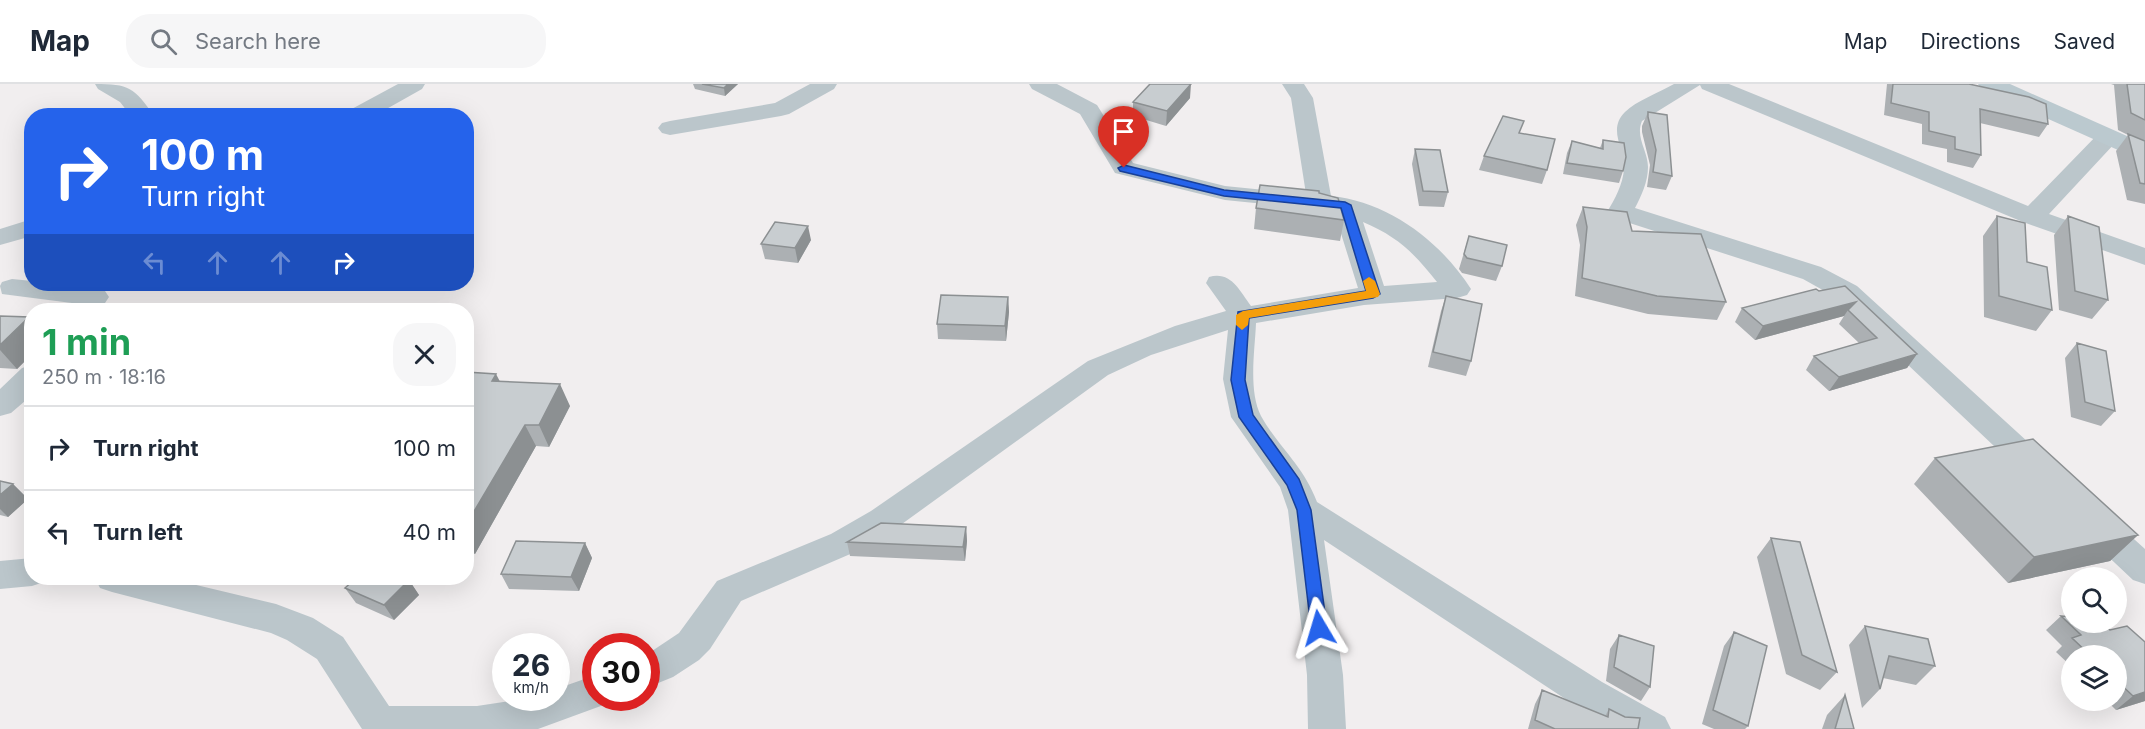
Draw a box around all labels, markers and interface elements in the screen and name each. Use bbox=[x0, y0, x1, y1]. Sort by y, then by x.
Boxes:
search box bbox=[126, 14, 546, 68]
text: Map bbox=[30, 24, 90, 58]
icon: search bbox=[147, 25, 180, 58]
text: Search here bbox=[195, 28, 321, 54]
text: Map bbox=[1844, 29, 1887, 54]
text: Directions bbox=[1920, 29, 2021, 54]
text: Saved bbox=[2054, 29, 2115, 54]
pin bbox=[1098, 106, 1149, 168]
icon: arrive bbox=[1107, 115, 1140, 148]
text: 100 m bbox=[141, 129, 264, 180]
icon: right bbox=[42, 132, 120, 210]
text: Turn right bbox=[141, 180, 265, 213]
icon: left bbox=[138, 246, 171, 279]
icon: ahead bbox=[201, 246, 234, 279]
icon: ahead bbox=[264, 246, 297, 279]
icon: right bbox=[327, 246, 360, 279]
text: 1 min bbox=[42, 320, 131, 364]
button: close bbox=[393, 323, 456, 386]
text: 250 m · 18:16 bbox=[42, 365, 166, 389]
icon: right bbox=[42, 432, 75, 465]
text: Turn right bbox=[93, 435, 199, 461]
text: 100 m bbox=[394, 435, 456, 461]
icon: left bbox=[42, 516, 75, 549]
text: Turn left bbox=[93, 519, 183, 545]
text: 40 m bbox=[402, 519, 456, 545]
map controls bbox=[2061, 567, 2127, 711]
button: search bbox=[2061, 567, 2127, 633]
position arrow bbox=[1287, 596, 1351, 660]
speed limit sign: 30 bbox=[582, 633, 660, 711]
button: layers bbox=[2061, 645, 2127, 711]
text: 26 bbox=[512, 647, 550, 683]
text: km/h bbox=[513, 678, 549, 697]

